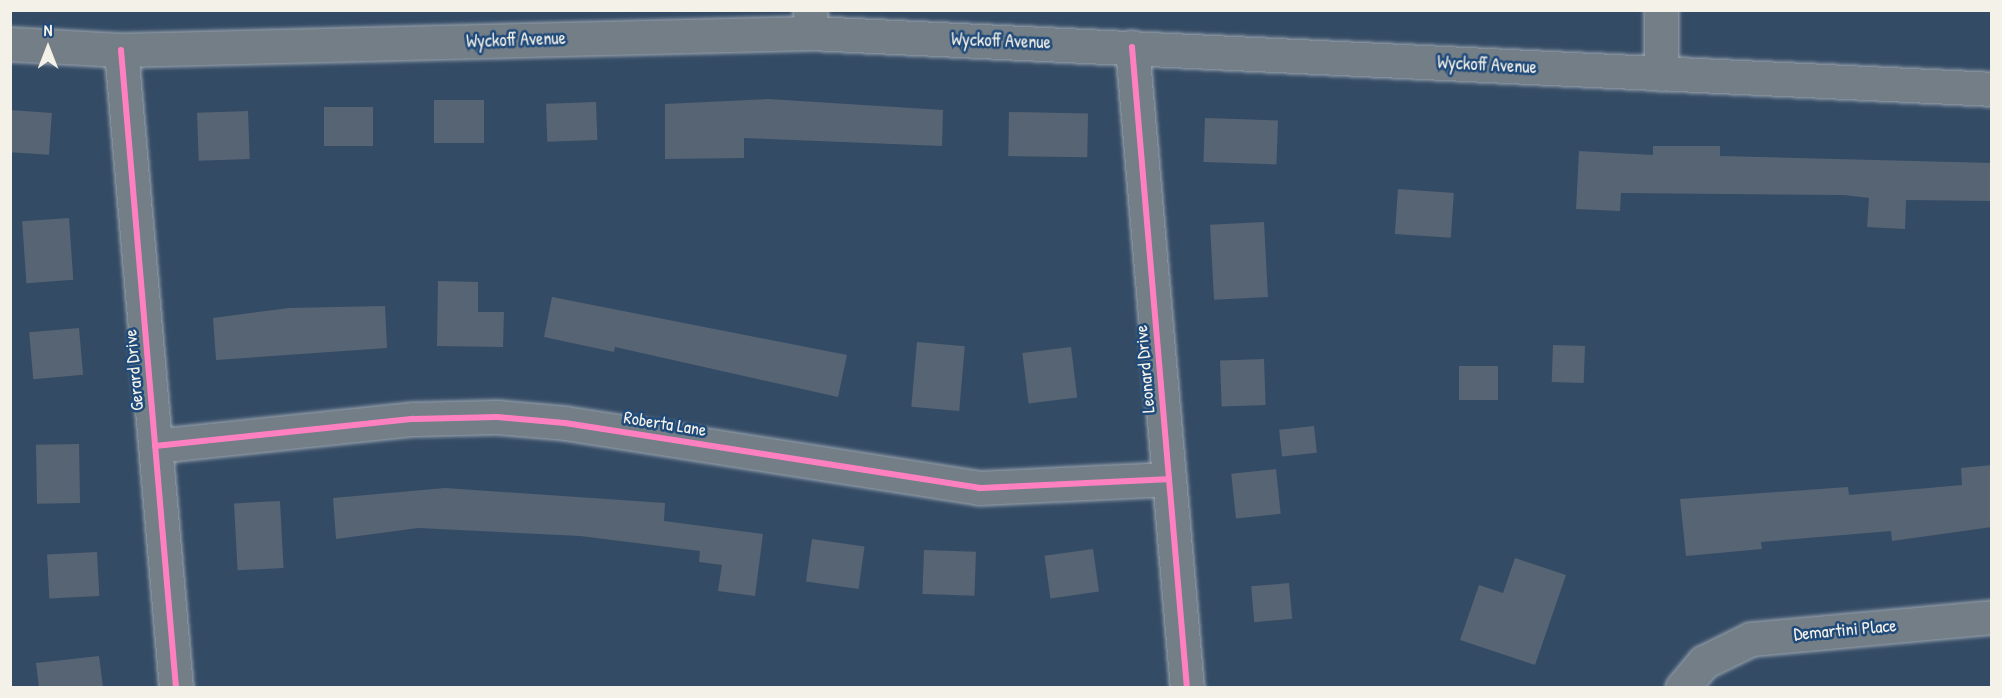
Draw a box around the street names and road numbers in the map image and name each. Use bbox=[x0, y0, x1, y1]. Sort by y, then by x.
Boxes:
street label: Wyckoff Avenue bbox=[466, 27, 566, 53]
street label: Wyckoff Avenue bbox=[951, 28, 1051, 54]
street label: Wyckoff Avenue bbox=[1437, 52, 1537, 78]
street label: Leonard Drive bbox=[1130, 324, 1160, 414]
street label: Gerard Drive bbox=[120, 328, 148, 412]
street label: Roberta Lane bbox=[622, 407, 708, 441]
street label: Demartini Place bbox=[1793, 615, 1897, 645]

